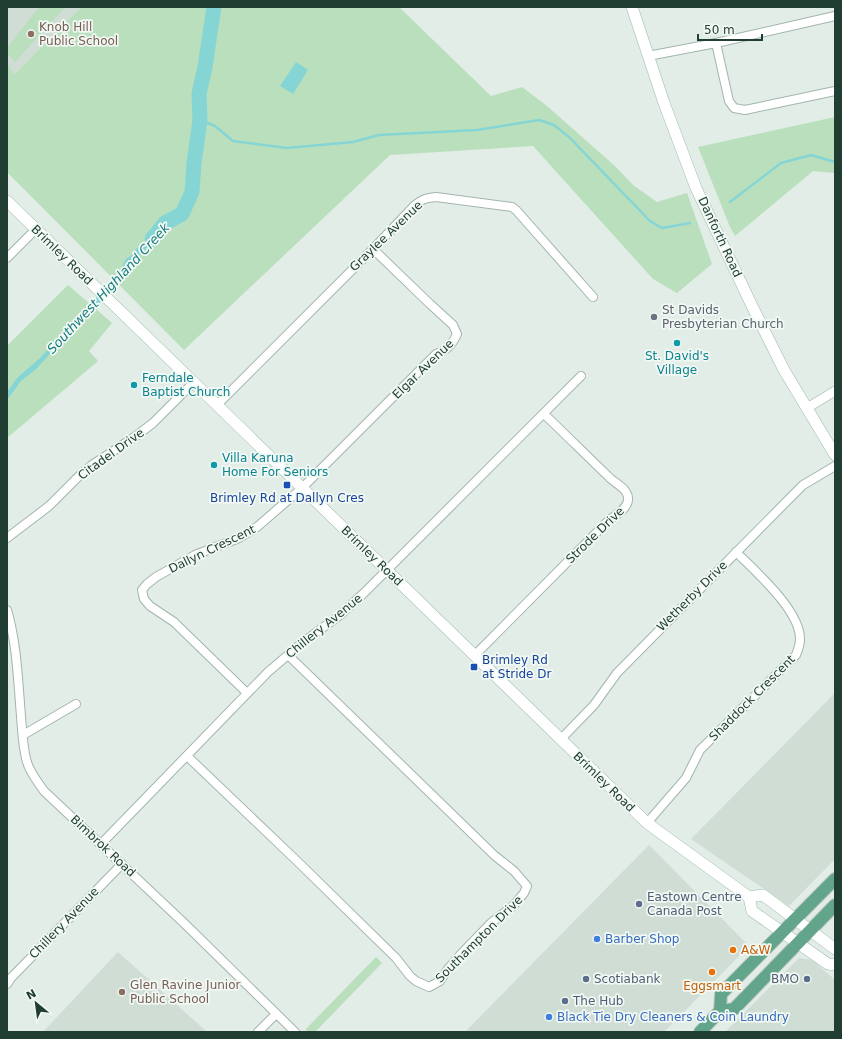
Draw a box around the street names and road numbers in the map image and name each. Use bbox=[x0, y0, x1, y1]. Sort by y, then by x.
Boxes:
street label: Danforth Road bbox=[695, 195, 745, 279]
street label: Graylee Avenue bbox=[347, 198, 425, 274]
street label: Brimley Road bbox=[28, 222, 96, 288]
street label: Elgar Avenue bbox=[390, 336, 456, 402]
street label: Citadel Drive bbox=[75, 425, 147, 483]
street label: Strode Drive bbox=[563, 504, 627, 566]
street label: Dallyn Crescent bbox=[166, 522, 258, 576]
street label: Brimley Road bbox=[338, 523, 406, 589]
street label: Wetherby Drive bbox=[654, 558, 730, 634]
street label: Chillery Avenue bbox=[283, 591, 365, 661]
street label: Shaddock Crescent bbox=[706, 652, 798, 744]
street label: Brimley Road bbox=[570, 749, 638, 815]
street label: Bimbrok Road bbox=[68, 812, 138, 880]
street label: Chillery Avenue bbox=[26, 884, 102, 962]
street label: Southampton Drive bbox=[433, 893, 525, 985]

